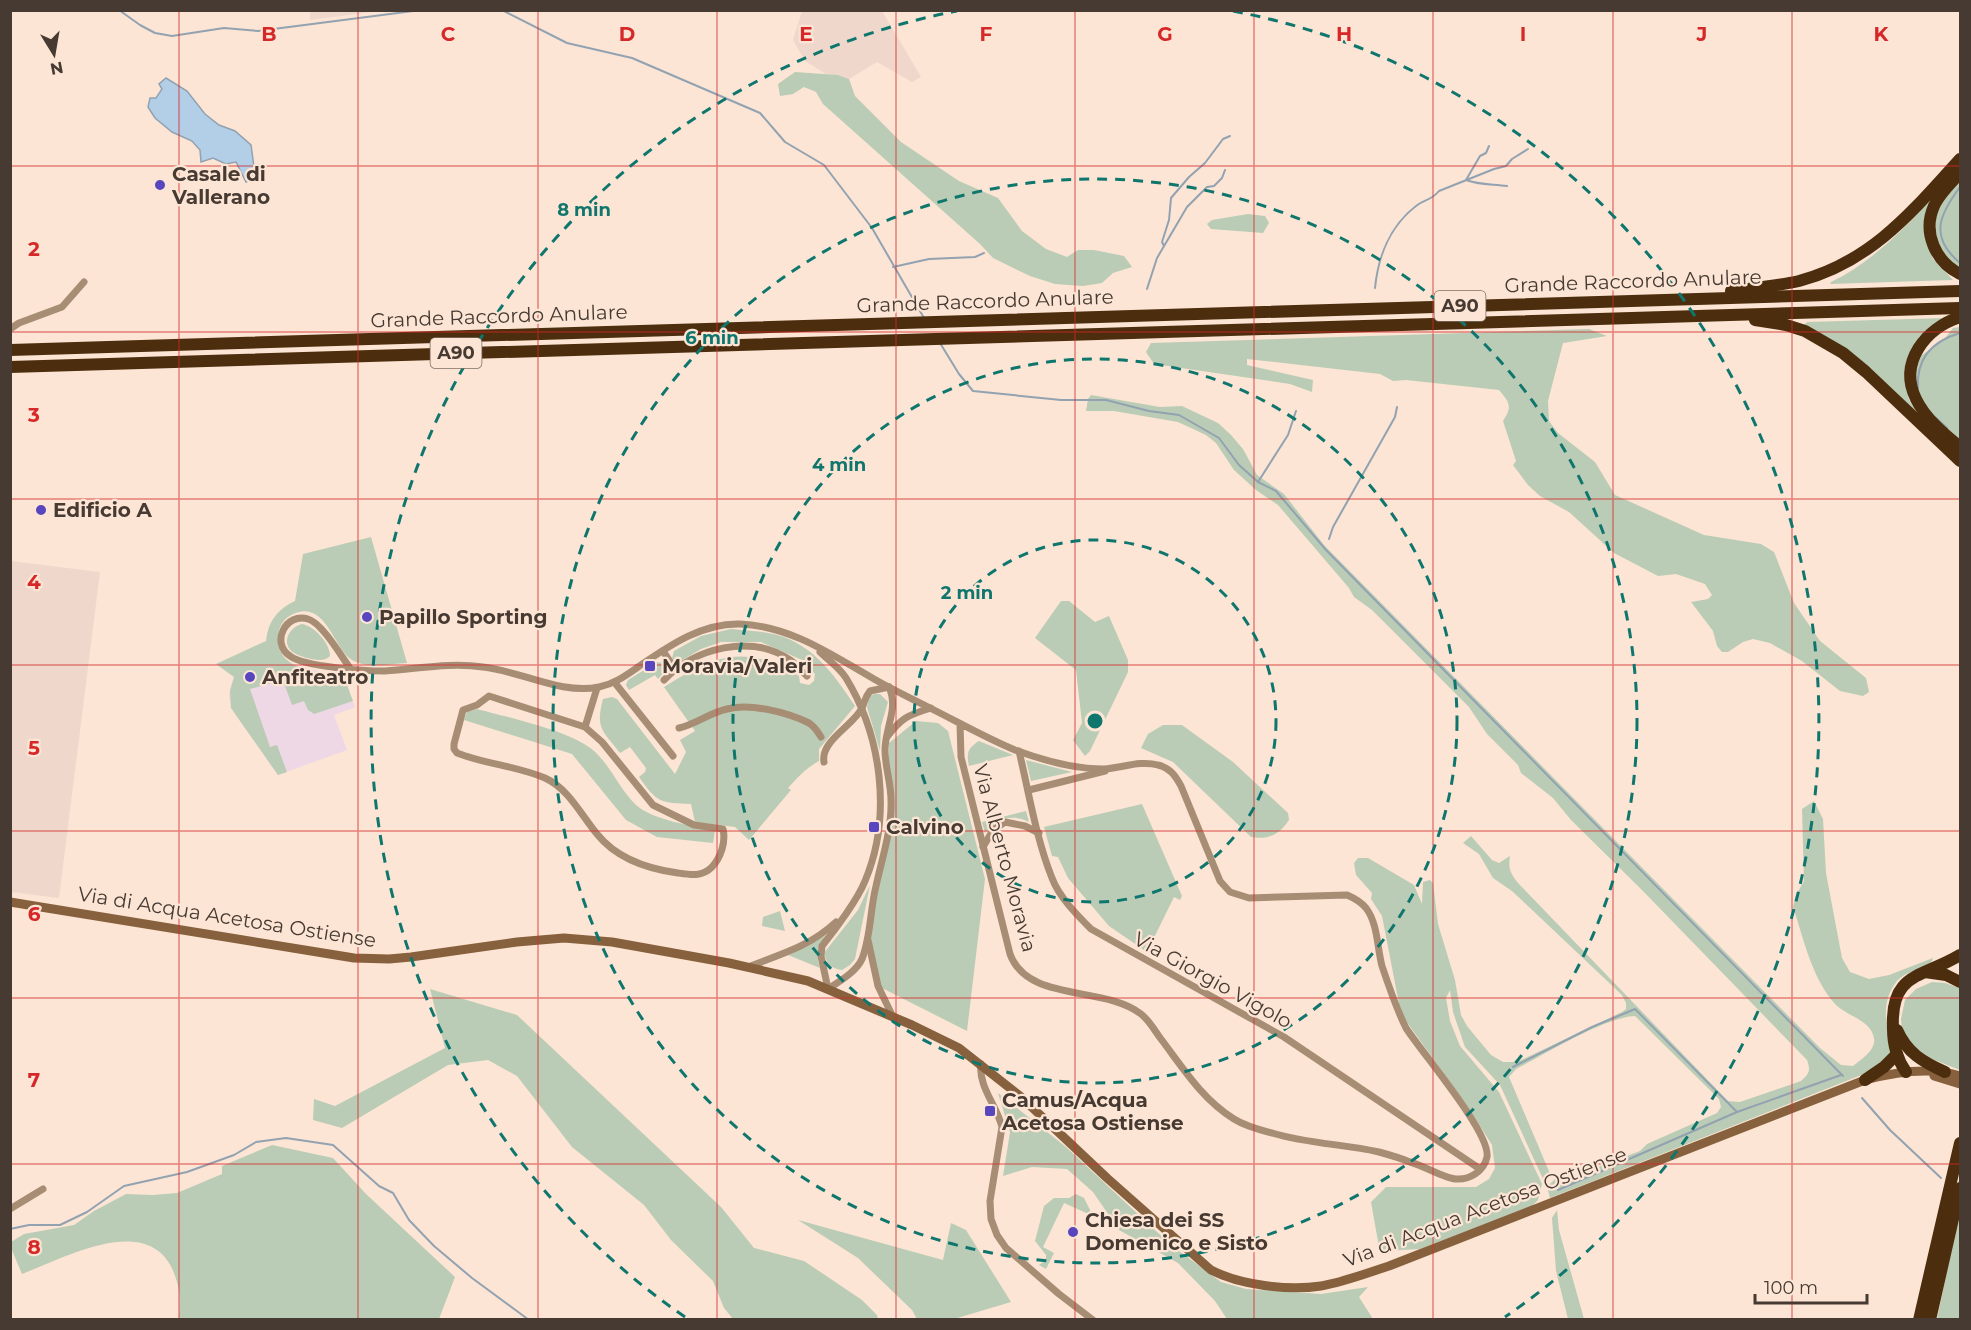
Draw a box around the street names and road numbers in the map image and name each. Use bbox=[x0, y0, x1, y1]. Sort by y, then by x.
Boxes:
street label: Grande Raccordo Anulare bbox=[1504, 265, 1762, 297]
street label: Grande Raccordo Anulare bbox=[856, 285, 1114, 317]
road number: A90 bbox=[1434, 291, 1486, 321]
street label: Grande Raccordo Anulare bbox=[370, 300, 628, 332]
road number: A90 bbox=[430, 338, 482, 368]
street label: Via Alberto Moravia bbox=[968, 761, 1042, 955]
street label: Via di Acqua Acetosa Ostiense bbox=[76, 882, 378, 952]
street label: Via Giorgio Vigolo bbox=[1130, 927, 1296, 1033]
street label: Via di Acqua Acetosa Ostiense bbox=[1340, 1142, 1630, 1272]

